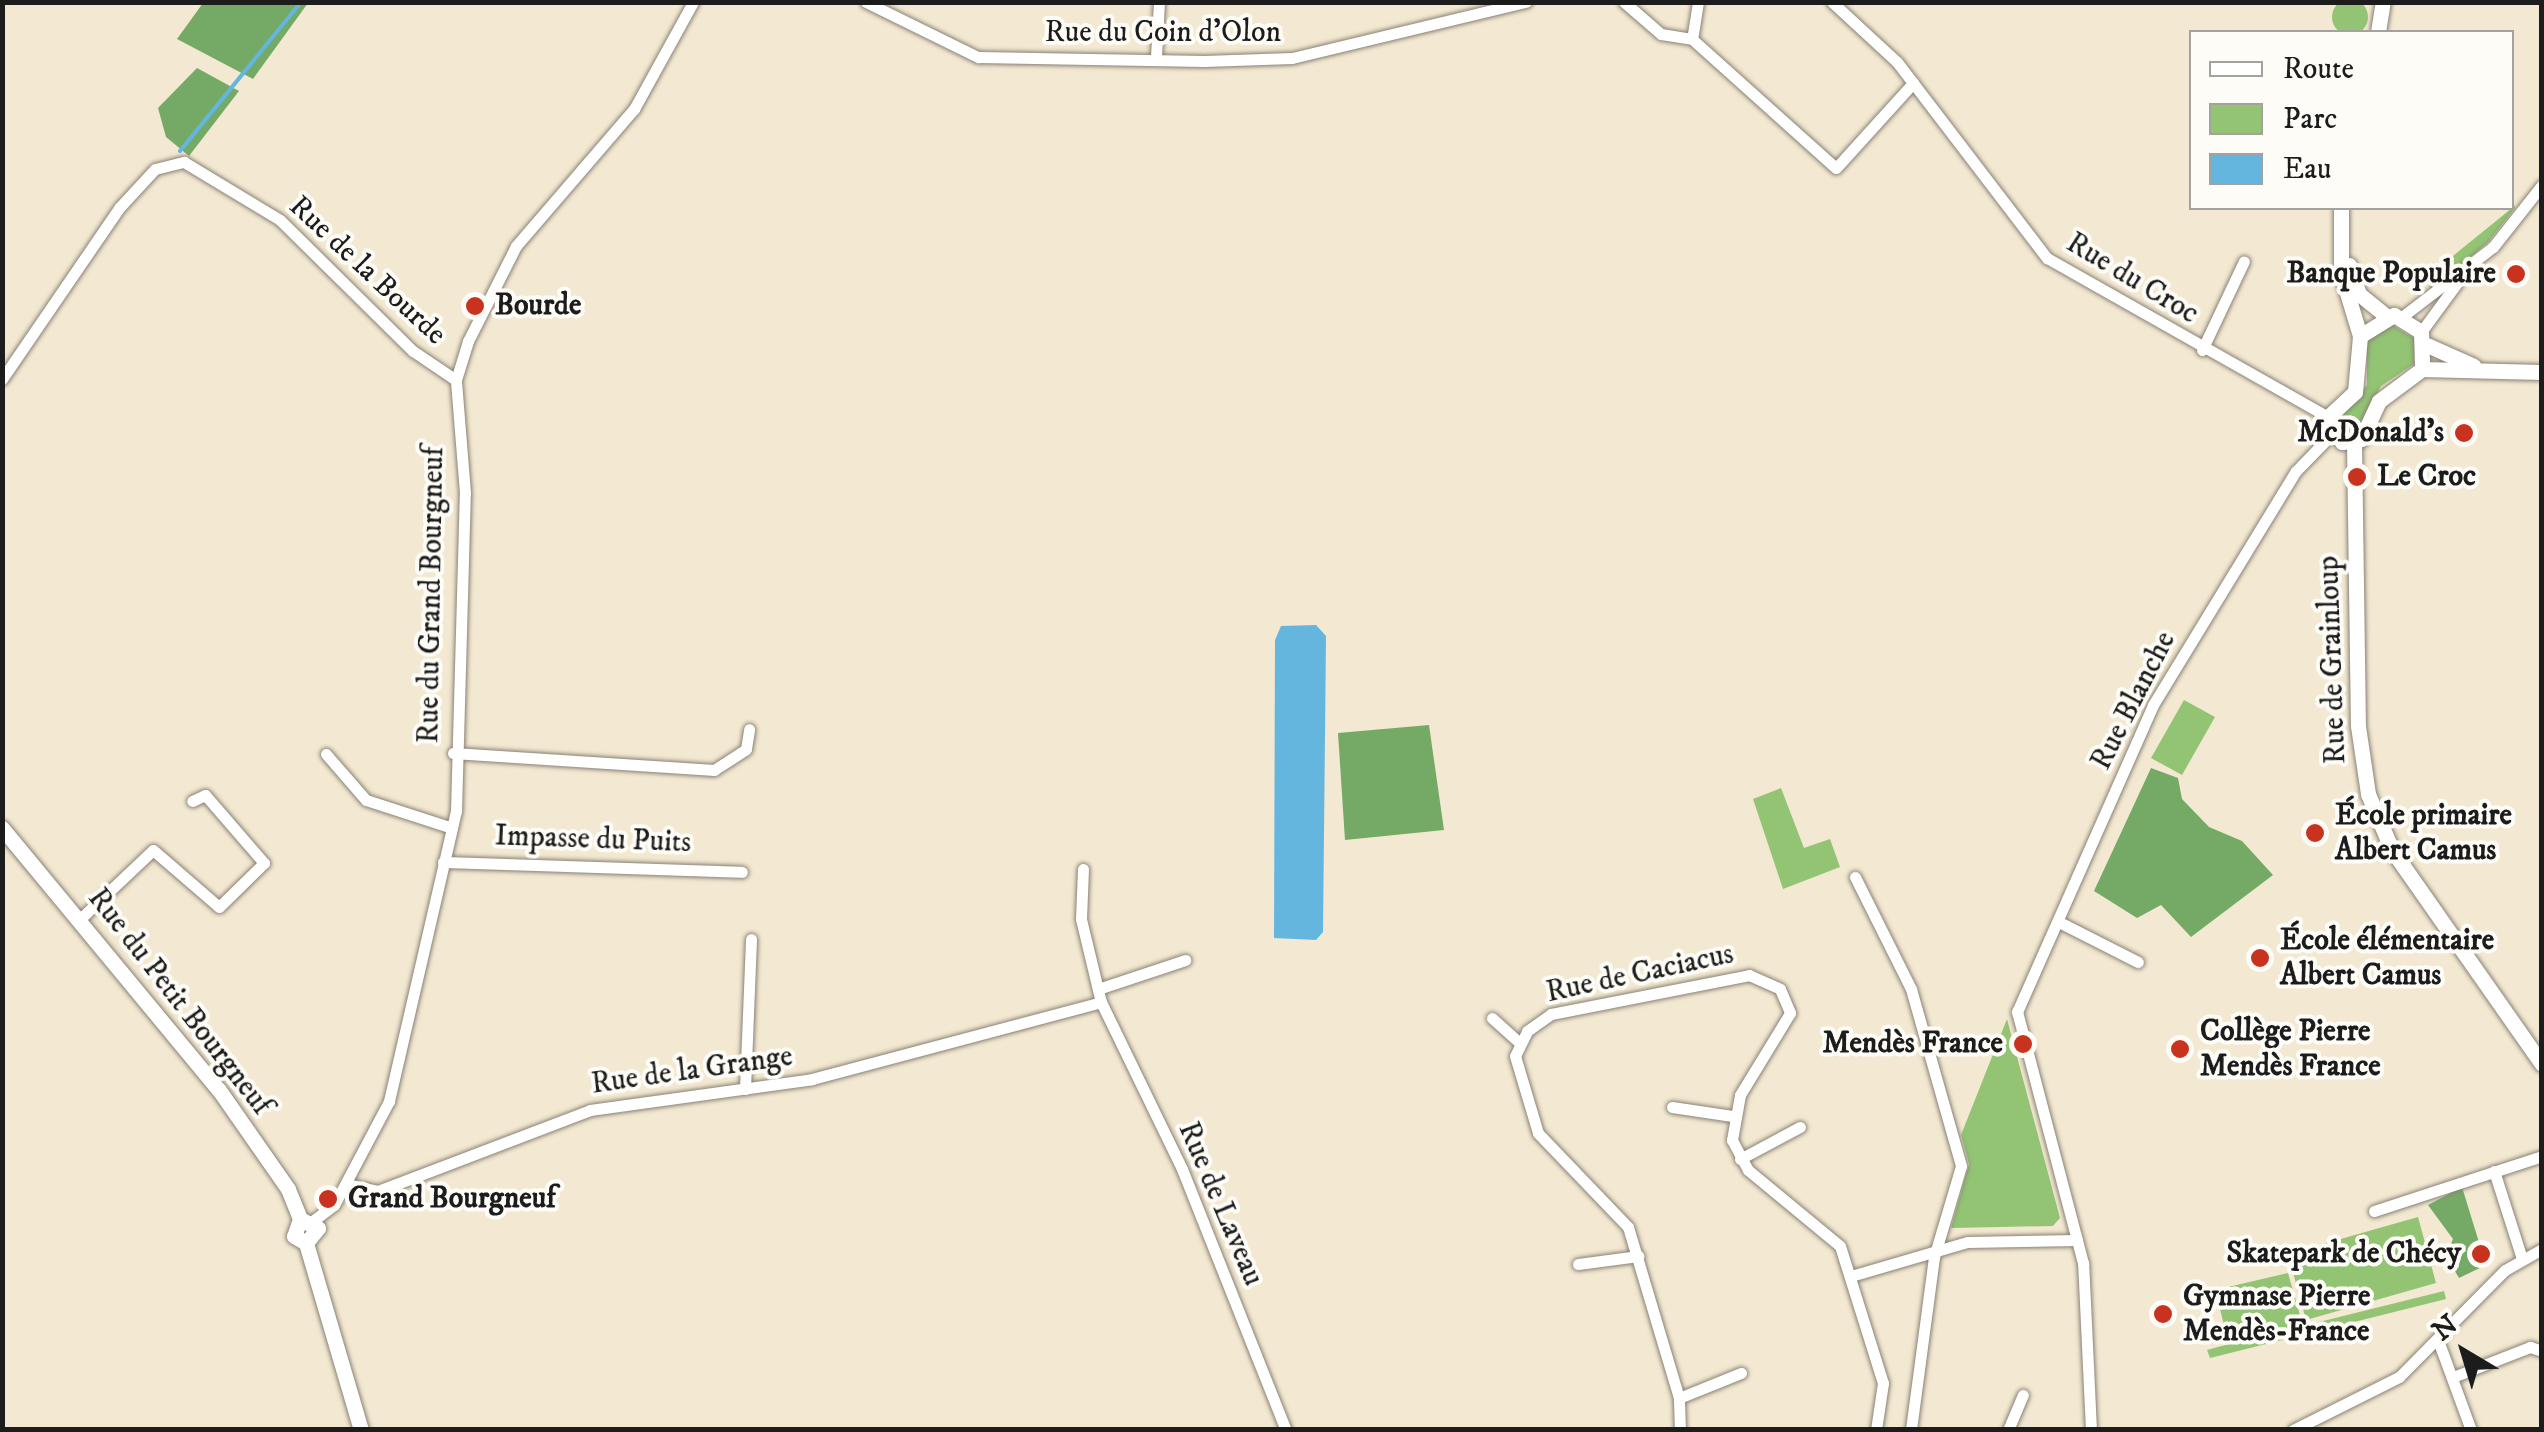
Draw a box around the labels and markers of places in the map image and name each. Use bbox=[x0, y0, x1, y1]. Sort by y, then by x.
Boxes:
place label: Banque Populaire bbox=[2286, 256, 2496, 292]
marker: Banque Populaire bbox=[2505, 263, 2527, 285]
place label: Bourde bbox=[495, 288, 582, 324]
marker: Bourde bbox=[464, 295, 486, 317]
place label: McDonald's bbox=[2297, 415, 2444, 451]
marker: McDonald's bbox=[2453, 422, 2475, 444]
place label: Le Croc bbox=[2377, 459, 2476, 495]
marker: Le Croc bbox=[2346, 466, 2368, 488]
place label: École primaire Albert Camus bbox=[2335, 798, 2512, 868]
marker: École primaire Albert Camus bbox=[2304, 822, 2326, 844]
place label: École élémentaire Albert Camus bbox=[2280, 923, 2494, 994]
marker: École élémentaire Albert Camus bbox=[2249, 947, 2271, 969]
place label: Collège Pierre Mendès France bbox=[2200, 1014, 2381, 1084]
place label: Mendès France bbox=[1822, 1026, 2003, 1062]
marker: Mendès France bbox=[2012, 1033, 2034, 1055]
marker: Collège Pierre Mendès France bbox=[2169, 1038, 2191, 1060]
place label: Grand Bourgneuf bbox=[348, 1181, 556, 1217]
marker: Grand Bourgneuf bbox=[317, 1188, 339, 1210]
place label: Skatepark de Chécy bbox=[2227, 1236, 2461, 1272]
marker: Skatepark de Chécy bbox=[2470, 1243, 2492, 1265]
place label: Gymnase Pierre Mendès-France bbox=[2183, 1279, 2370, 1350]
marker: Gymnase Pierre Mendès-France bbox=[2152, 1303, 2174, 1325]

